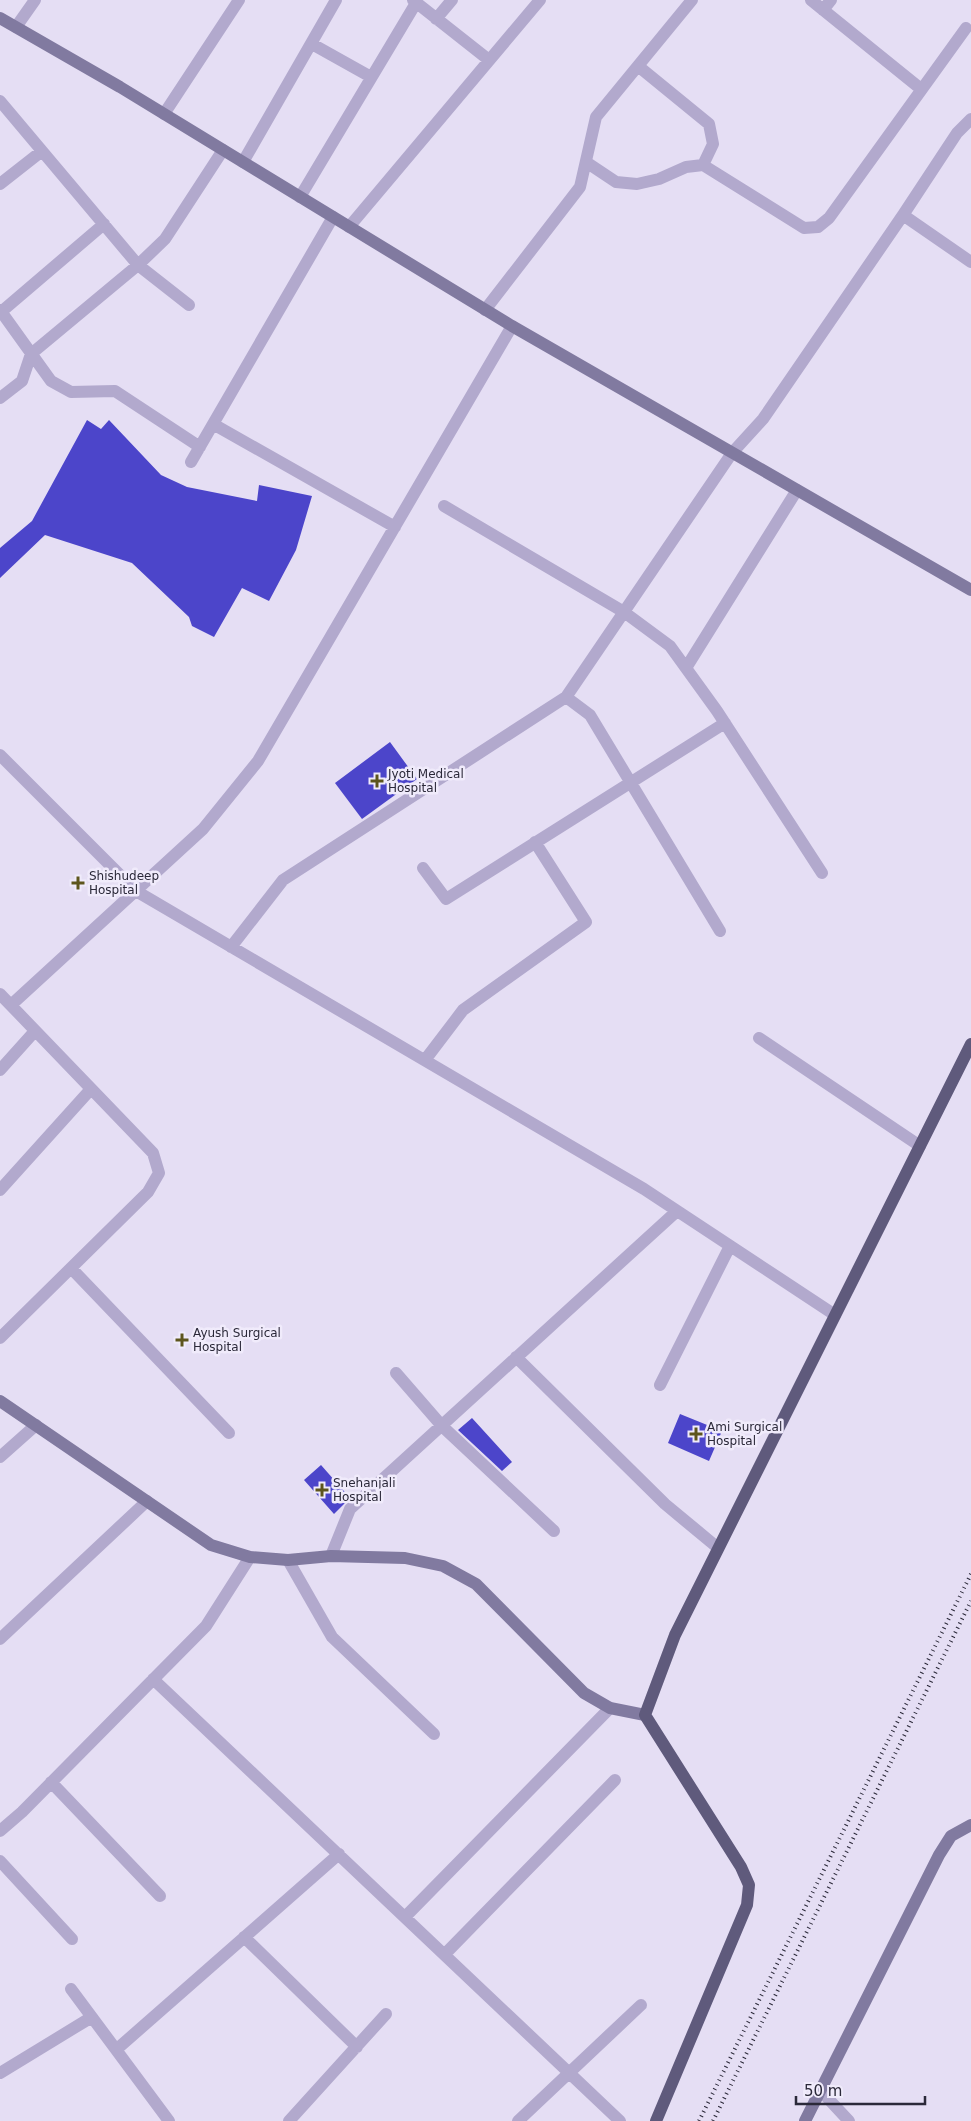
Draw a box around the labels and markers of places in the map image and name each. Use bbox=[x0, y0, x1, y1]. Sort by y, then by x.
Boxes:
place label: Jyoti Medical Hospital bbox=[387, 767, 464, 795]
marker: Jyoti Medical Hospital bbox=[370, 774, 384, 788]
place label: Shishudeep Hospital bbox=[89, 869, 159, 897]
marker: Shishudeep Hospital bbox=[71, 876, 85, 890]
place label: Ayush Surgical Hospital bbox=[193, 1326, 281, 1354]
marker: Ayush Surgical Hospital bbox=[175, 1333, 189, 1347]
place label: Ami Surgical Hospital bbox=[707, 1420, 782, 1448]
marker: Ami Surgical Hospital bbox=[689, 1427, 703, 1441]
place label: Snehanjali Hospital bbox=[333, 1476, 396, 1504]
marker: Snehanjali Hospital bbox=[315, 1483, 329, 1497]

